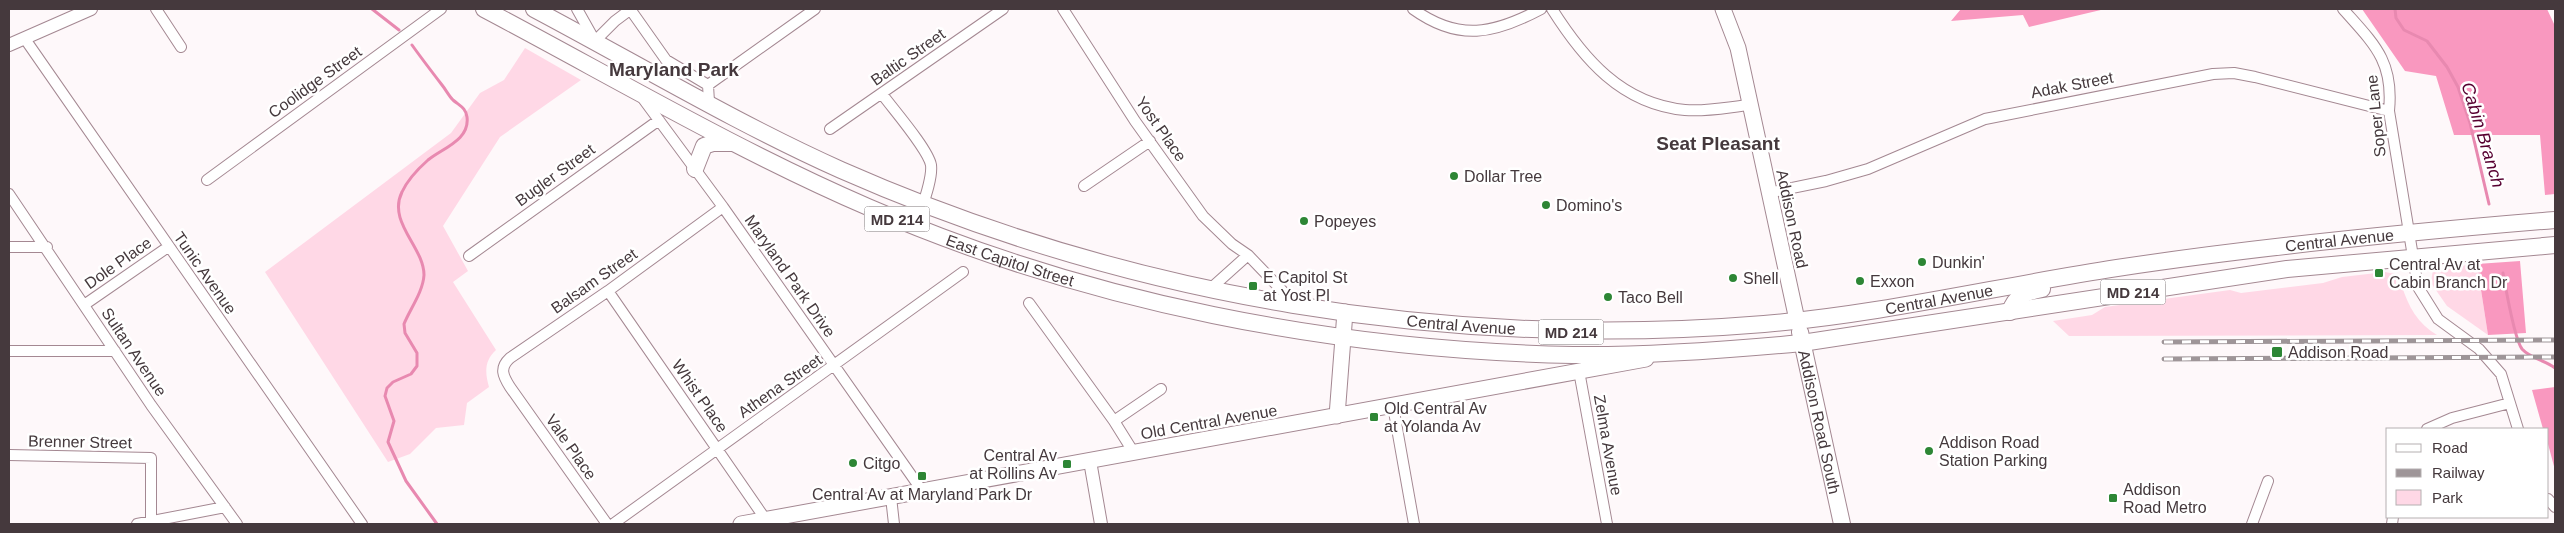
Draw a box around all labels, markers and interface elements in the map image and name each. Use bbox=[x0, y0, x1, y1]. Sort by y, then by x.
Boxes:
street label: Baltic Street bbox=[868, 25, 949, 89]
street label: Coolidge Street bbox=[265, 42, 365, 121]
district label: Maryland Park bbox=[609, 59, 739, 80]
street label: Adak Street bbox=[2029, 69, 2115, 101]
street label: Soper Lane bbox=[2363, 74, 2389, 158]
water label: Cabin Branch bbox=[2457, 80, 2509, 190]
street label: Yost Place bbox=[1133, 93, 1190, 165]
district label: Seat Pleasant bbox=[1656, 133, 1780, 154]
street label: Bugler Street bbox=[512, 140, 598, 209]
place label: Dollar Tree bbox=[1464, 168, 1542, 185]
street label: Addison Road bbox=[1773, 168, 1811, 270]
marker: Dollar Tree bbox=[1448, 170, 1460, 182]
place label: Domino's bbox=[1556, 197, 1622, 214]
marker: Domino's bbox=[1540, 199, 1552, 211]
road number: MD 214 bbox=[864, 206, 930, 232]
street label: Maryland Park Drive bbox=[741, 212, 839, 340]
place label: Popeyes bbox=[1314, 213, 1376, 230]
marker: Popeyes bbox=[1298, 215, 1310, 227]
street label: Central Avenue bbox=[2284, 226, 2395, 254]
street label: Tunic Avenue bbox=[170, 229, 240, 317]
street label: East Capitol Street bbox=[944, 231, 1077, 289]
street label: Dole Place bbox=[81, 234, 155, 292]
street label: Balsam Street bbox=[548, 245, 640, 317]
place label: Dunkin' bbox=[1932, 254, 1985, 271]
marker: Dunkin' bbox=[1916, 256, 1928, 268]
place label: Central Av at Cabin Branch Dr bbox=[2389, 256, 2508, 291]
marker: Central Av at Cabin Branch Dr bbox=[2373, 267, 2385, 279]
place label: E Capitol St at Yost Pl bbox=[1263, 269, 1348, 304]
place label: Shell bbox=[1743, 270, 1779, 287]
marker: Shell bbox=[1727, 272, 1739, 284]
place label: Exxon bbox=[1870, 273, 1914, 290]
marker: Exxon bbox=[1854, 275, 1866, 287]
marker: E Capitol St at Yost Pl bbox=[1247, 280, 1259, 292]
road number: MD 214 bbox=[2100, 280, 2166, 304]
street label: Central Avenue bbox=[1884, 281, 1994, 317]
place label: Taco Bell bbox=[1618, 289, 1683, 306]
marker: Taco Bell bbox=[1602, 291, 1614, 303]
street label: Sultan Avenue bbox=[98, 305, 170, 399]
street label: Central Avenue bbox=[1406, 312, 1516, 337]
road number: MD 214 bbox=[1538, 320, 1604, 344]
place label: Addison Road bbox=[2288, 344, 2389, 361]
marker: Addison Road bbox=[2270, 345, 2284, 359]
street label: Addison Road South bbox=[1796, 348, 1844, 495]
street label: Athena Street bbox=[735, 351, 825, 421]
street label: Whist Place bbox=[669, 357, 731, 436]
street label: Zelma Avenue bbox=[1591, 393, 1625, 497]
place label: Old Central Av at Yolanda Av bbox=[1384, 400, 1487, 435]
street label: Old Central Avenue bbox=[1139, 402, 1279, 442]
street label: Vale Place bbox=[542, 411, 600, 483]
marker: Old Central Av at Yolanda Av bbox=[1368, 411, 1380, 423]
legend bbox=[2386, 428, 2549, 518]
street label: Brenner Street bbox=[28, 433, 133, 451]
place label: Addison Road Station Parking bbox=[1939, 434, 2048, 469]
text: Road bbox=[2432, 439, 2468, 456]
marker: Addison Road Station Parking bbox=[1923, 445, 1935, 457]
place label: Central Av at Rollins Av bbox=[969, 447, 1057, 482]
place label: Citgo bbox=[863, 455, 900, 472]
marker: Citgo bbox=[847, 457, 859, 469]
marker: Central Av at Rollins Av bbox=[1061, 458, 1073, 470]
text: Railway bbox=[2432, 464, 2485, 481]
marker: Central Av at Maryland Park Dr bbox=[916, 470, 928, 482]
place label: Addison Road Metro bbox=[2123, 481, 2207, 516]
place label: Central Av at Maryland Park Dr bbox=[812, 486, 1033, 503]
text: Park bbox=[2432, 489, 2463, 506]
marker: Addison Road Metro bbox=[2107, 492, 2119, 504]

